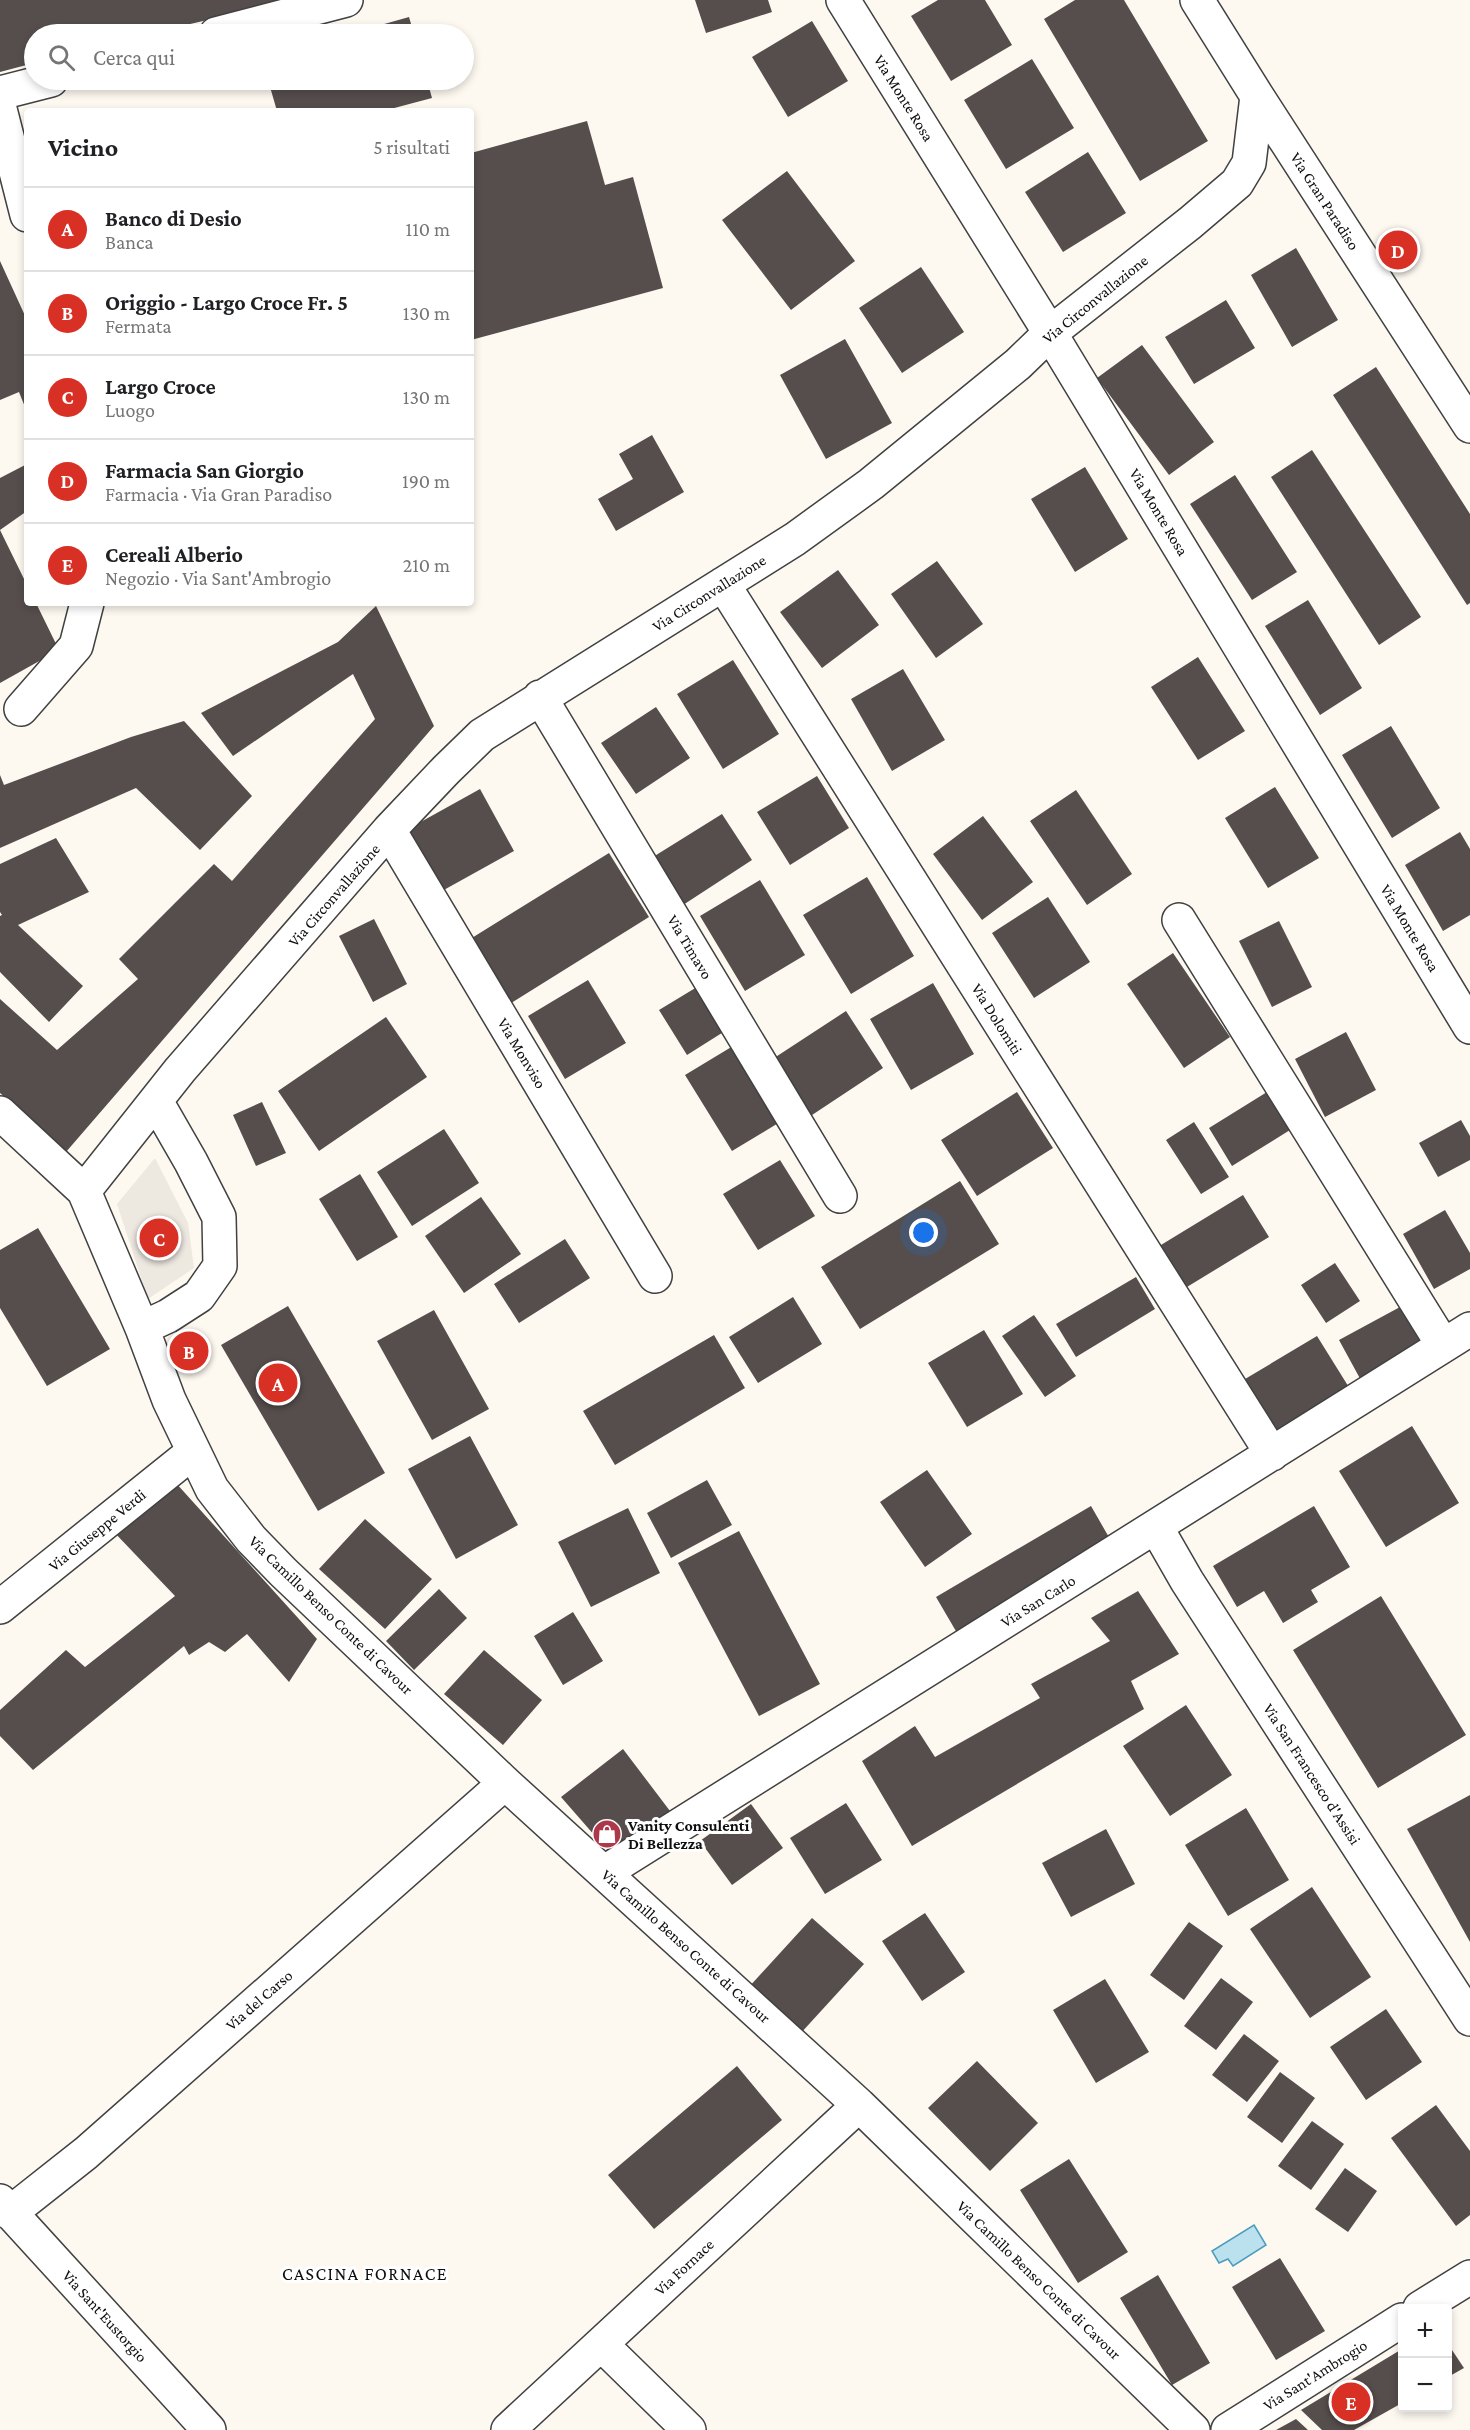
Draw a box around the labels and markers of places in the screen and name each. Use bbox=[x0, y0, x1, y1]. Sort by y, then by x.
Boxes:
pin: D bbox=[1378, 228, 1418, 272]
pin: C bbox=[140, 1216, 178, 1260]
pin: B bbox=[170, 1328, 208, 1374]
pin: A bbox=[258, 1360, 298, 1406]
place label: Vanity Consulenti Di Bellezza bbox=[627, 1817, 750, 1852]
shop icon: Vanity Consulenti Di Bellezza bbox=[591, 1818, 623, 1850]
pin: E bbox=[1332, 2380, 1370, 2424]

